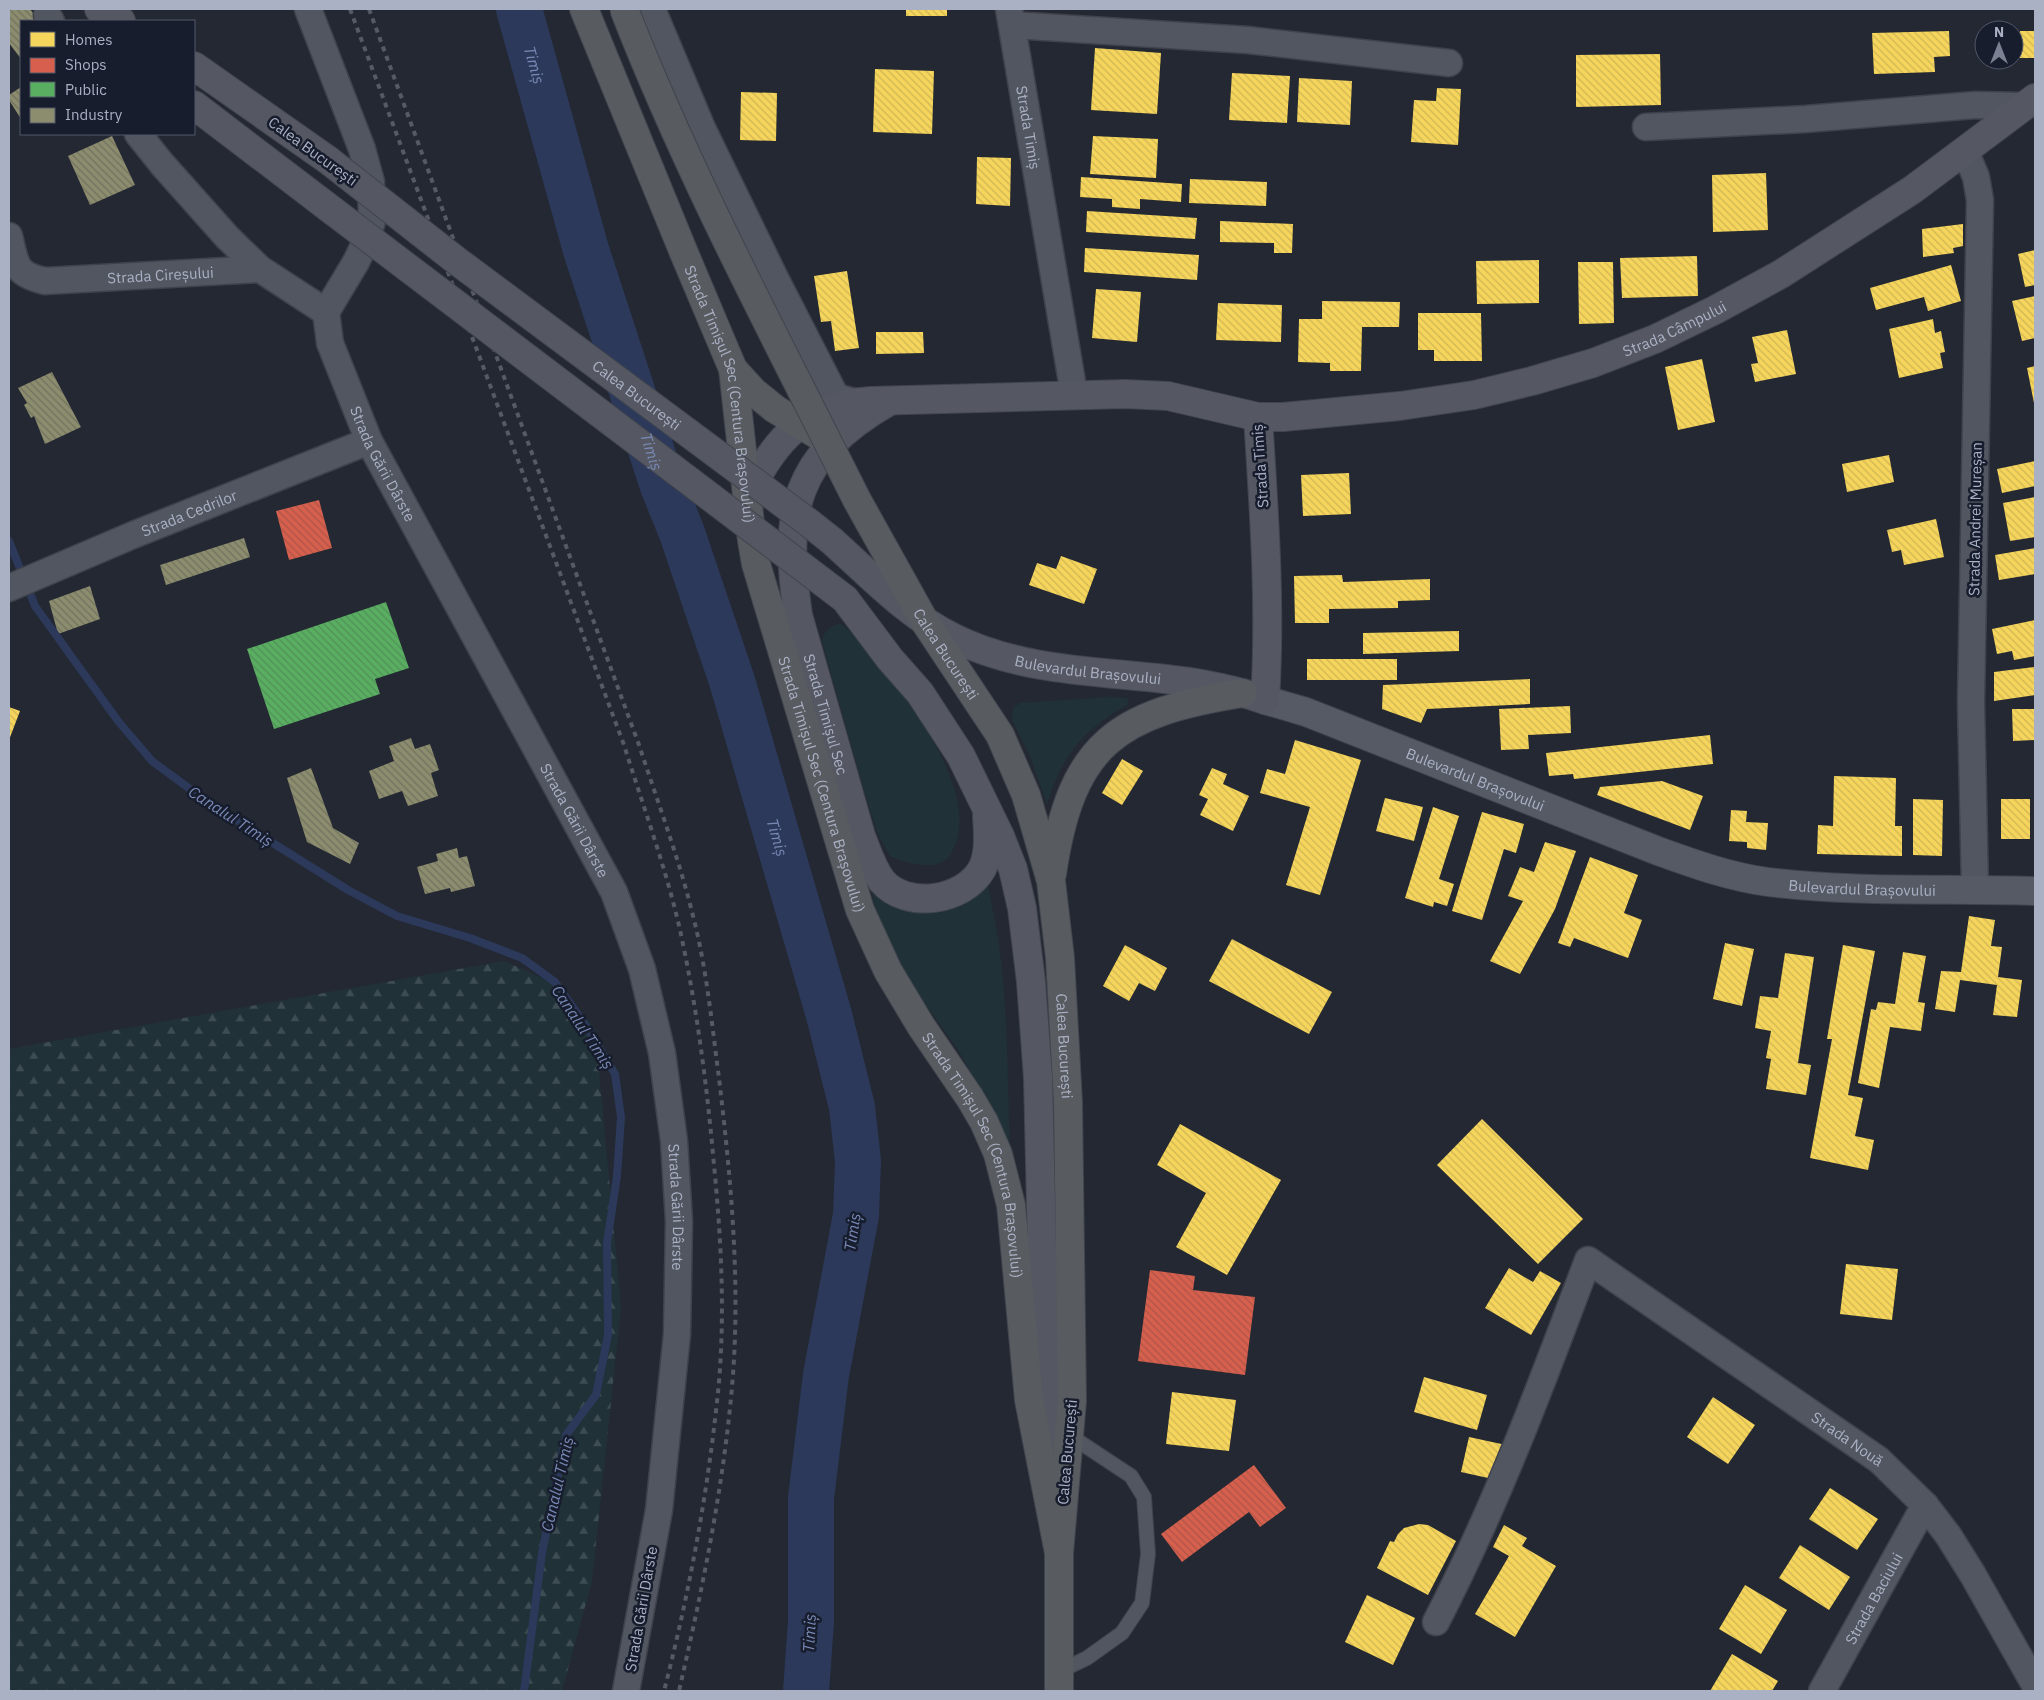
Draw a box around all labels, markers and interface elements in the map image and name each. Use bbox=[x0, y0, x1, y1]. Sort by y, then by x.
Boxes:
legend bbox=[20, 20, 195, 135]
north arrow bbox=[1974, 20, 2024, 70]
text: N bbox=[1994, 23, 2004, 41]
text: Homes bbox=[65, 30, 113, 49]
water label: Timiș bbox=[520, 44, 549, 86]
text: Shops bbox=[65, 55, 107, 74]
text: Public bbox=[65, 80, 107, 99]
street label: Strada Timiș bbox=[1013, 84, 1045, 170]
text: Industry bbox=[65, 105, 123, 124]
street label: Calea București bbox=[265, 112, 361, 190]
street label: Strada Cireșului bbox=[107, 262, 214, 287]
street label: Strada Timișul Sec (Centura Brașovului) bbox=[681, 262, 759, 524]
street label: Strada Câmpului bbox=[1620, 296, 1729, 360]
street label: Calea București bbox=[589, 356, 685, 434]
street label: Strada Gării Dârste bbox=[347, 403, 420, 525]
street label: Strada Timiș bbox=[1248, 423, 1272, 509]
water label: Timiș bbox=[636, 430, 667, 473]
street label: Strada Andrei Mureșan bbox=[1964, 442, 1986, 596]
street label: Strada Cedrilor bbox=[138, 485, 240, 540]
street label: Calea București bbox=[910, 605, 983, 703]
street label: Bulevardul Brașovului bbox=[1013, 650, 1162, 688]
street label: Strada Timișul Sec bbox=[800, 651, 853, 777]
street label: Strada Timișul Sec (Centura Brașovului) bbox=[774, 655, 870, 915]
street label: Bulevardul Brașovului bbox=[1404, 743, 1548, 815]
street label: Strada Gării Dârste bbox=[536, 760, 614, 881]
water label: Canalul Timiș bbox=[185, 781, 277, 851]
water label: Timiș bbox=[762, 816, 792, 858]
street label: Bulevardul Brașovului bbox=[1788, 875, 1936, 899]
water label: Canalul Timiș bbox=[548, 981, 618, 1073]
street label: Calea București bbox=[1052, 993, 1077, 1099]
street label: Strada Timișul Sec (Centura Brașovului) bbox=[918, 1028, 1027, 1279]
street label: Strada Gării Dârste bbox=[665, 1143, 689, 1271]
water label: Timiș bbox=[839, 1211, 865, 1253]
street label: Calea București bbox=[1053, 1399, 1081, 1505]
street label: Strada Nouă bbox=[1808, 1407, 1887, 1470]
water label: Canalul Timiș bbox=[536, 1435, 578, 1533]
street label: Strada Gării Dârste bbox=[621, 1545, 661, 1673]
street label: Strada Baciului bbox=[1840, 1549, 1906, 1647]
water label: Timiș bbox=[798, 1613, 820, 1653]

